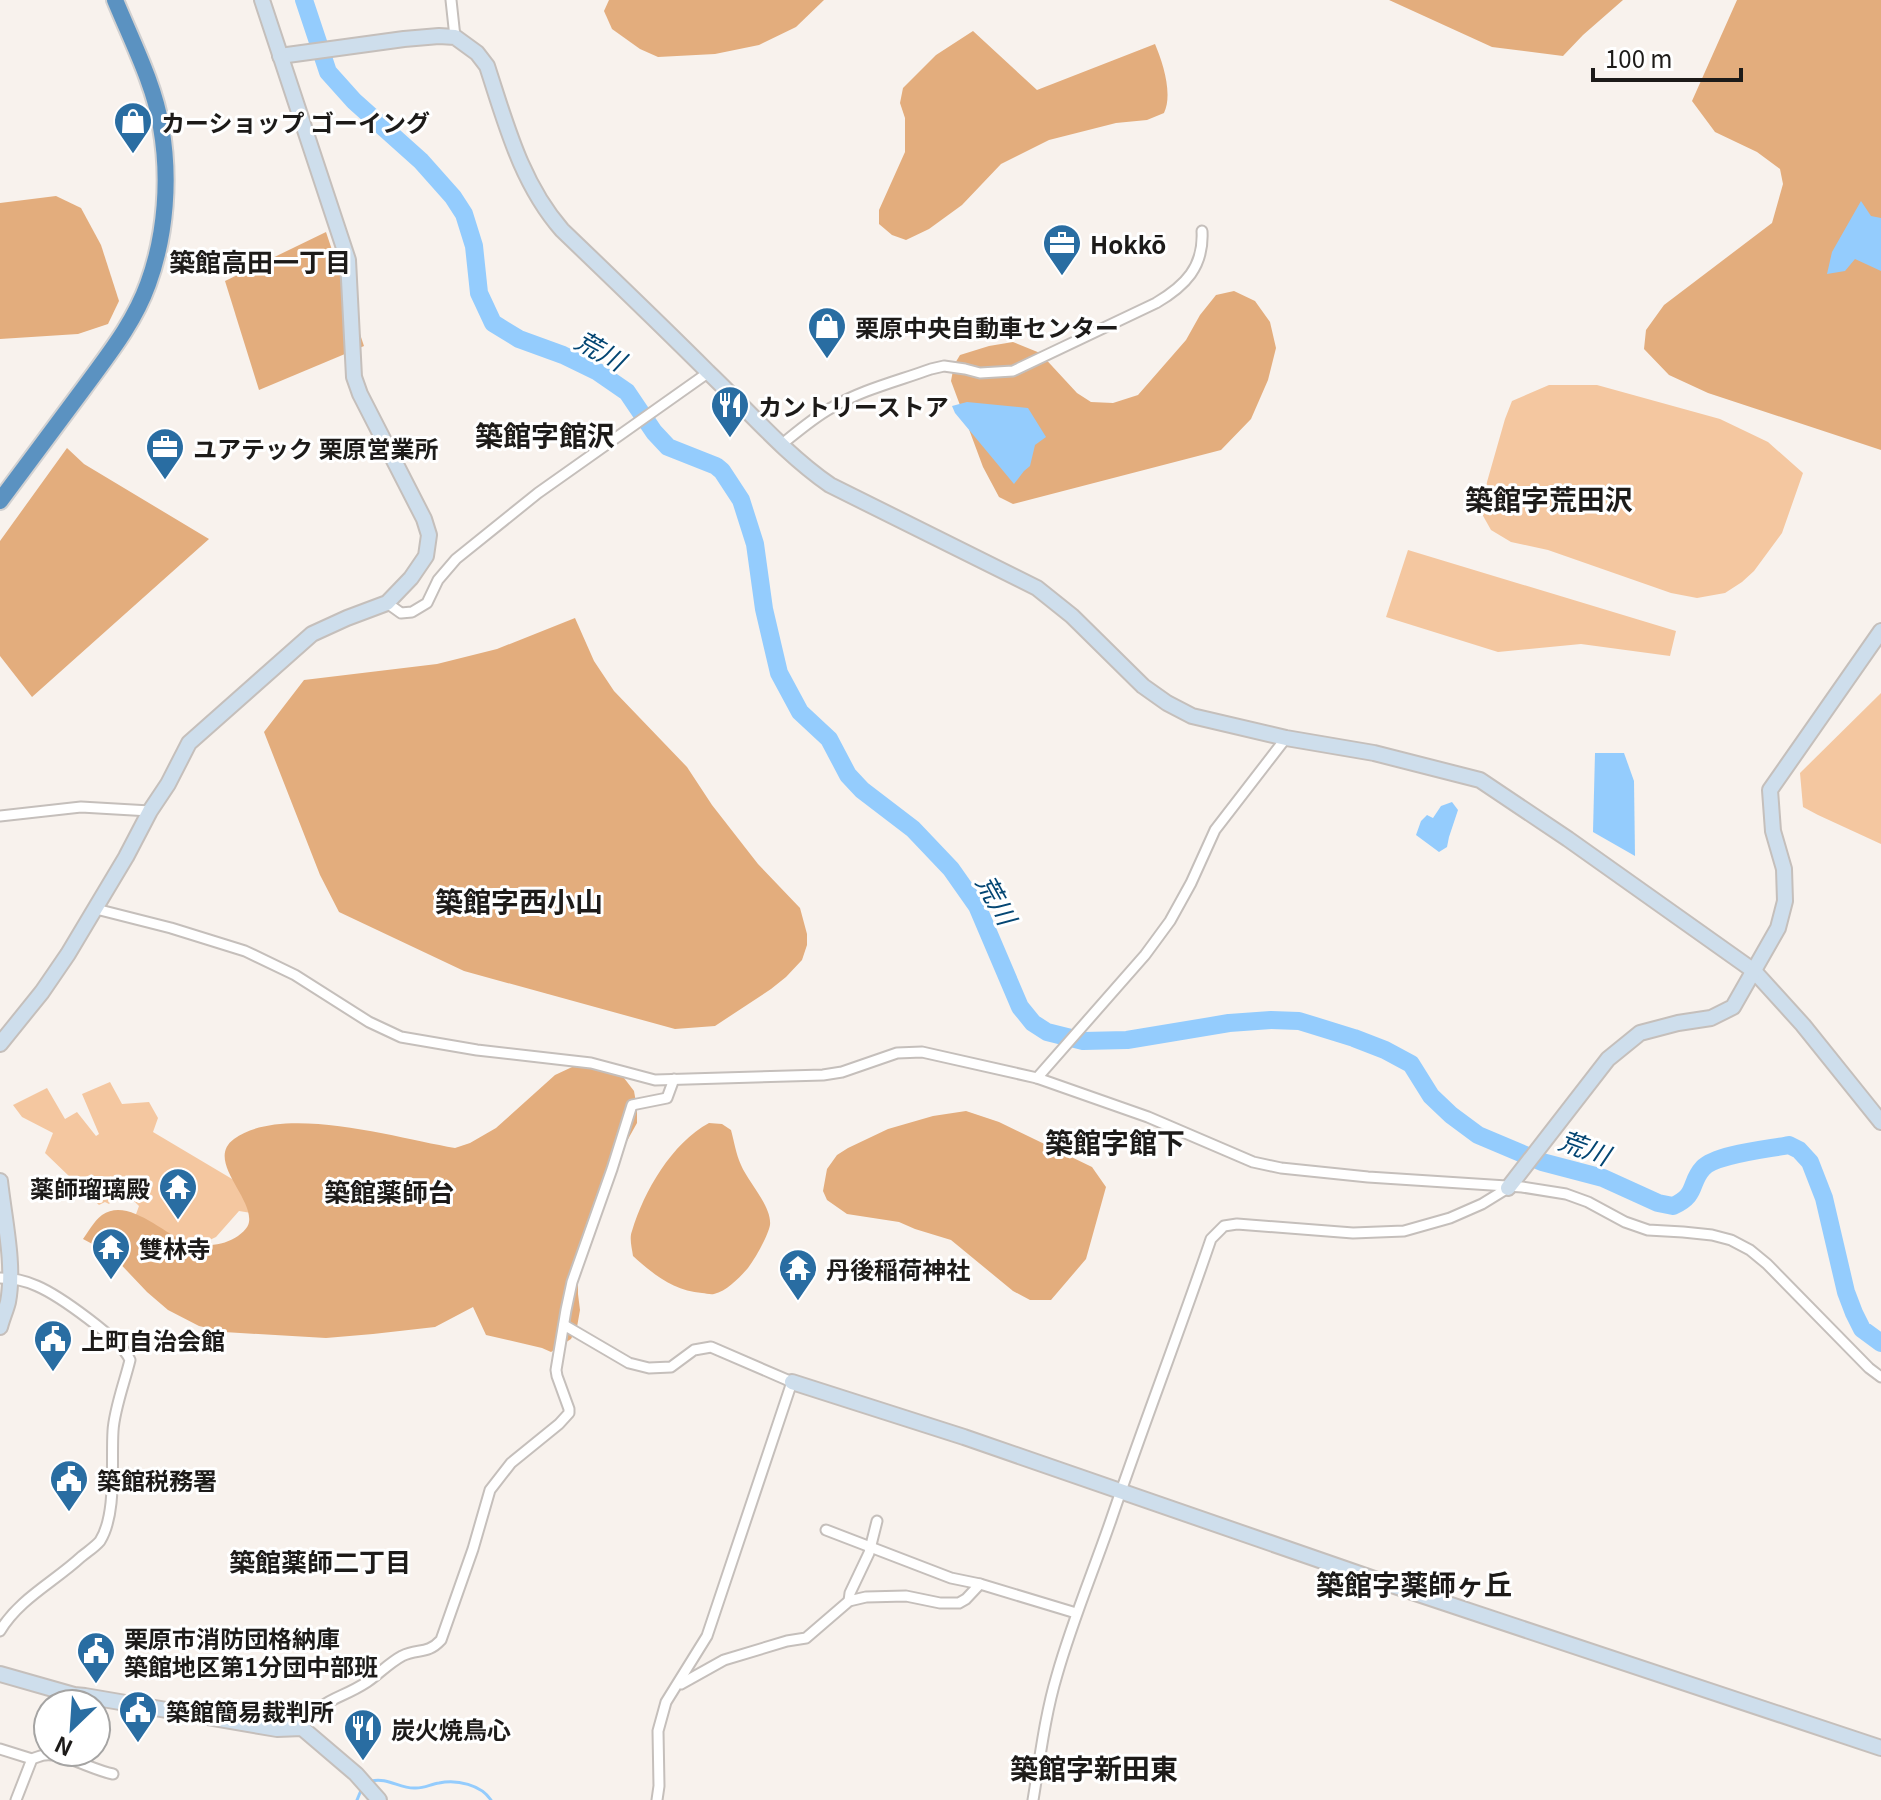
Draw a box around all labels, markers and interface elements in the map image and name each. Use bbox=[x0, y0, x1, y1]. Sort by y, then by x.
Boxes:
scale bar bbox=[1593, 32, 1741, 82]
text: 100 m bbox=[1605, 40, 1673, 75]
shop icon: カーショップ ゴーイング bbox=[112, 100, 154, 155]
place label: カーショップ ゴーイング bbox=[161, 104, 430, 139]
office icon: Hokkō bbox=[1041, 222, 1083, 277]
place label: Hokkō bbox=[1090, 226, 1166, 261]
district label: 築館高田一丁目 bbox=[169, 242, 351, 279]
shop icon: 栗原中央自動車センター bbox=[806, 305, 848, 360]
place label: 栗原中央自動車センター bbox=[855, 309, 1119, 344]
water label: 荒川 bbox=[569, 320, 635, 379]
restaurant icon: カントリーストア bbox=[709, 384, 751, 439]
place label: カントリーストア bbox=[758, 388, 949, 423]
district label: 築館字館沢 bbox=[475, 414, 615, 454]
office icon: ユアテック 栗原営業所 bbox=[144, 426, 186, 481]
place label: ユアテック 栗原営業所 bbox=[193, 430, 438, 465]
district label: 築館字荒田沢 bbox=[1465, 478, 1633, 518]
water label: 荒川 bbox=[969, 867, 1028, 933]
district label: 築館字西小山 bbox=[435, 880, 603, 920]
water label: 荒川 bbox=[1554, 1120, 1619, 1173]
district label: 築館字館下 bbox=[1045, 1121, 1185, 1161]
temple icon: 薬師瑠璃殿 bbox=[157, 1166, 199, 1221]
place label: 薬師瑠璃殿 bbox=[30, 1170, 150, 1205]
district label: 築館薬師台 bbox=[324, 1172, 454, 1209]
temple icon: 雙林寺 bbox=[90, 1226, 132, 1281]
place label: 雙林寺 bbox=[139, 1230, 211, 1265]
temple icon: 丹後稲荷神社 bbox=[777, 1247, 819, 1302]
place label: 丹後稲荷神社 bbox=[826, 1251, 970, 1286]
public building icon: 上町自治会館 bbox=[32, 1318, 74, 1373]
place label: 上町自治会館 bbox=[81, 1322, 225, 1357]
public building icon: 築館税務署 bbox=[48, 1458, 90, 1513]
place label: 築館税務署 bbox=[97, 1462, 217, 1497]
district label: 築館薬師二丁目 bbox=[229, 1542, 411, 1579]
district label: 築館字薬師ヶ丘 bbox=[1316, 1563, 1512, 1603]
place label: 栗原市消防団格納庫 築館地区第1分団中部班 bbox=[124, 1620, 378, 1683]
public building icon: 栗原市消防団格納庫 築館地区第1分団中部班 bbox=[75, 1630, 117, 1685]
north arrow bbox=[32, 1688, 112, 1768]
public building icon: 築館簡易裁判所 bbox=[117, 1689, 159, 1744]
place label: 築館簡易裁判所 bbox=[166, 1693, 334, 1728]
restaurant icon: 炭火焼鳥心 bbox=[342, 1707, 384, 1762]
place label: 炭火焼鳥心 bbox=[391, 1711, 511, 1746]
text: N bbox=[48, 1730, 77, 1766]
district label: 築館字新田東 bbox=[1010, 1747, 1178, 1787]

